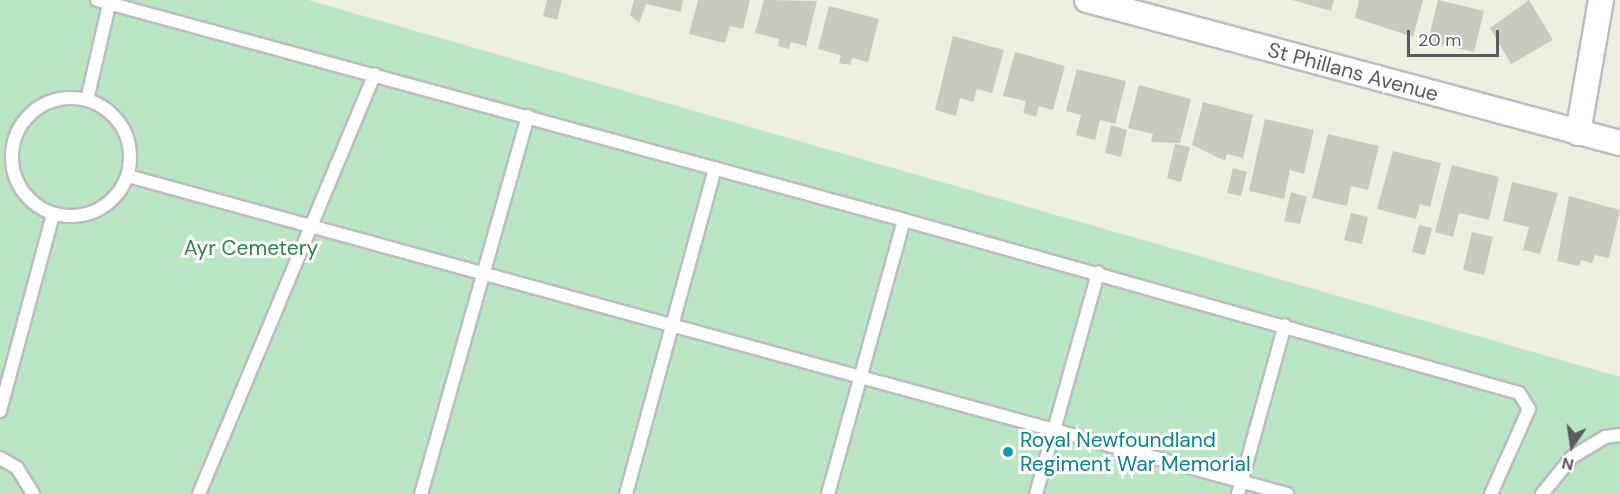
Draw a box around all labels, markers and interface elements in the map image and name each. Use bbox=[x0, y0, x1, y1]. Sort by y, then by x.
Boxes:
scale bar bbox=[1410, 18, 1502, 56]
text: 20 m bbox=[1418, 28, 1461, 52]
street label: St Phillans Avenue bbox=[1265, 37, 1441, 107]
park label: Ayr Cemetery bbox=[184, 235, 318, 261]
north arrow bbox=[1542, 416, 1602, 476]
place label: Royal Newfoundland Regiment War Memorial bbox=[1020, 427, 1251, 477]
marker: Royal Newfoundland Regiment War Memorial bbox=[1001, 445, 1015, 459]
text: N bbox=[1560, 452, 1576, 476]

